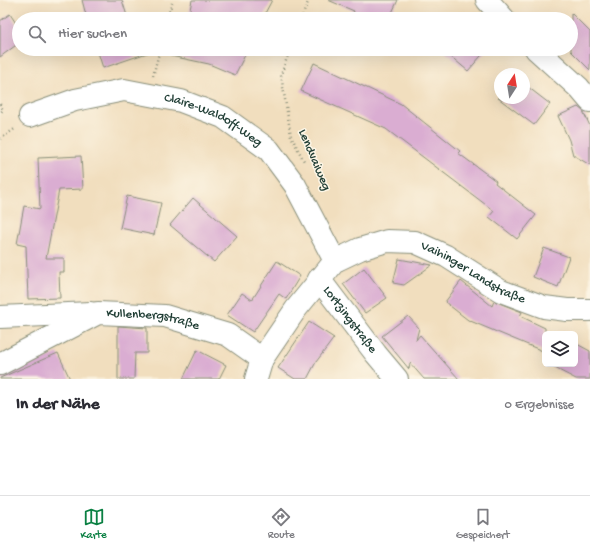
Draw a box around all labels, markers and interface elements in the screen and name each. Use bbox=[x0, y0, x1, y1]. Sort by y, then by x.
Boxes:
search box bbox=[12, 12, 578, 56]
icon: search bbox=[26, 23, 48, 45]
text: Hier suchen bbox=[58, 25, 127, 43]
north arrow bbox=[494, 68, 530, 104]
street label: Claire-Waldoff-Weg bbox=[163, 90, 265, 150]
street label: Lendvaiweg bbox=[294, 127, 334, 193]
street label: Vaihinger Landstraße bbox=[418, 238, 528, 307]
street label: Lortzingstraße bbox=[320, 283, 380, 356]
street label: Kullenbergstraße bbox=[106, 306, 201, 334]
map controls bbox=[542, 331, 578, 367]
button: layers bbox=[542, 331, 578, 367]
text: In der Nähe bbox=[16, 395, 99, 415]
text: 0 Ergebnisse bbox=[505, 398, 574, 413]
tab: Karte bbox=[81, 506, 107, 542]
tab: Route bbox=[268, 506, 295, 542]
tab: Gespeichert bbox=[456, 506, 509, 542]

